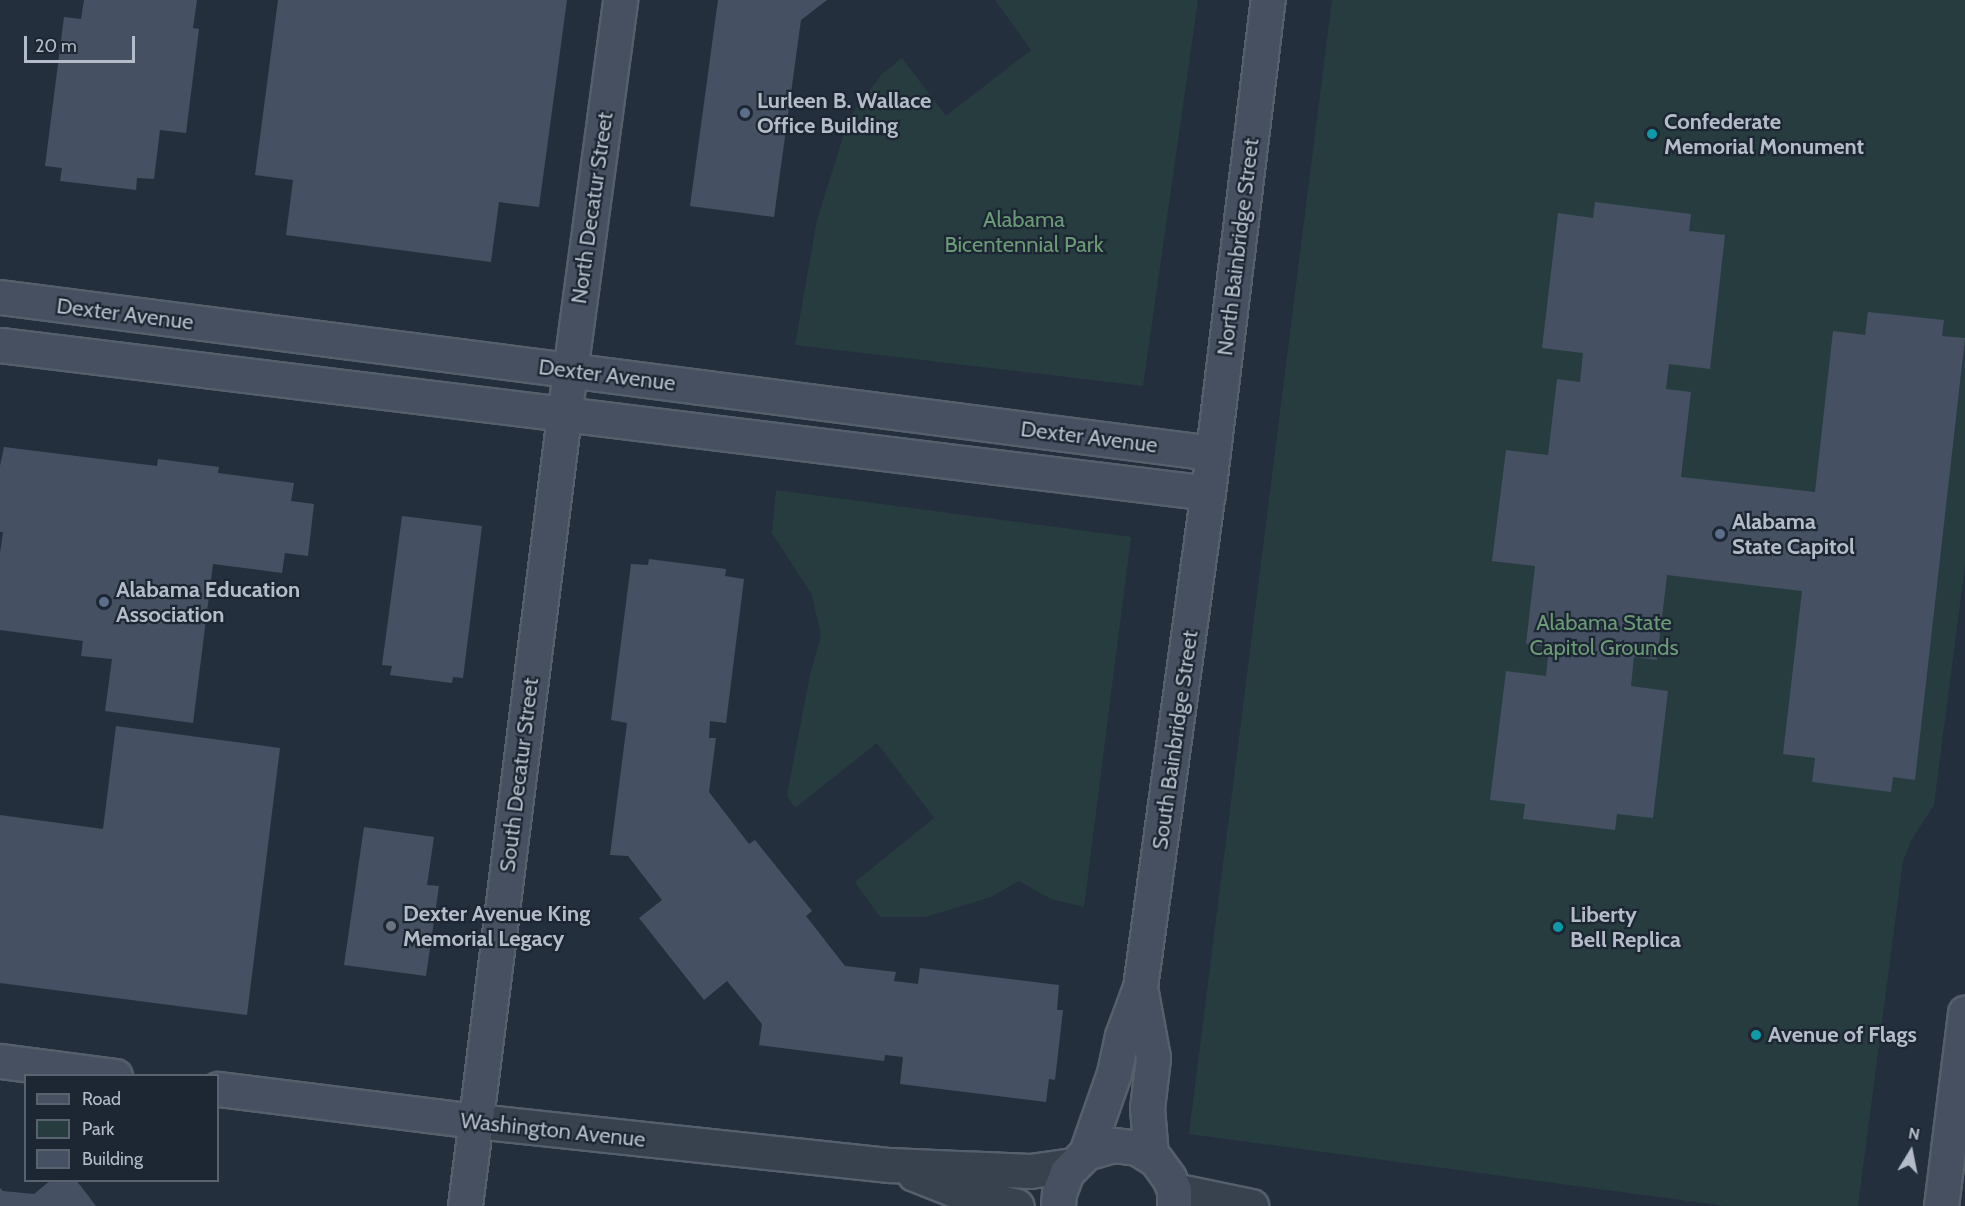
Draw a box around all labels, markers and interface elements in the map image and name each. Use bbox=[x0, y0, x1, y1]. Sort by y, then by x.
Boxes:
scale bar bbox=[27, 24, 138, 62]
text: 20 m bbox=[35, 35, 77, 57]
place label: Lurleen B. Wallace Office Building bbox=[757, 87, 931, 138]
marker: Lurleen B. Wallace Office Building bbox=[738, 106, 752, 120]
place label: Confederate Memorial Monument bbox=[1664, 108, 1864, 160]
street label: North Decatur Street bbox=[565, 110, 619, 306]
marker: Confederate Memorial Monument bbox=[1645, 127, 1659, 141]
street label: North Bainbridge Street bbox=[1212, 137, 1264, 357]
park label: Alabama Bicentennial Park bbox=[944, 206, 1104, 258]
street label: Dexter Avenue bbox=[55, 293, 195, 335]
street label: Dexter Avenue bbox=[537, 354, 677, 396]
street label: Dexter Avenue bbox=[1019, 416, 1159, 458]
place label: Alabama State Capitol bbox=[1732, 508, 1855, 560]
marker: Alabama State Capitol bbox=[1713, 527, 1727, 541]
place label: Alabama Education Association bbox=[116, 576, 300, 628]
marker: Alabama Education Association bbox=[97, 595, 111, 609]
park label: Alabama State Capitol Grounds bbox=[1529, 609, 1679, 660]
street label: South Bainbridge Street bbox=[1147, 629, 1203, 851]
street label: South Decatur Street bbox=[494, 676, 544, 874]
place label: Dexter Avenue King Memorial Legacy bbox=[403, 900, 590, 951]
place label: Liberty Bell Replica bbox=[1570, 901, 1681, 952]
marker: Dexter Avenue King Memorial Legacy bbox=[384, 919, 398, 933]
marker: Liberty Bell Replica bbox=[1551, 920, 1565, 934]
place label: Avenue of Flags bbox=[1768, 1022, 1917, 1048]
marker: Avenue of Flags bbox=[1749, 1028, 1763, 1042]
legend bbox=[24, 1074, 219, 1182]
text: Road bbox=[82, 1088, 121, 1110]
street label: Washington Avenue bbox=[459, 1107, 647, 1153]
text: Park bbox=[82, 1118, 114, 1140]
north arrow bbox=[1881, 1122, 1941, 1182]
text: N bbox=[1907, 1123, 1921, 1144]
text: Building bbox=[82, 1148, 143, 1170]

